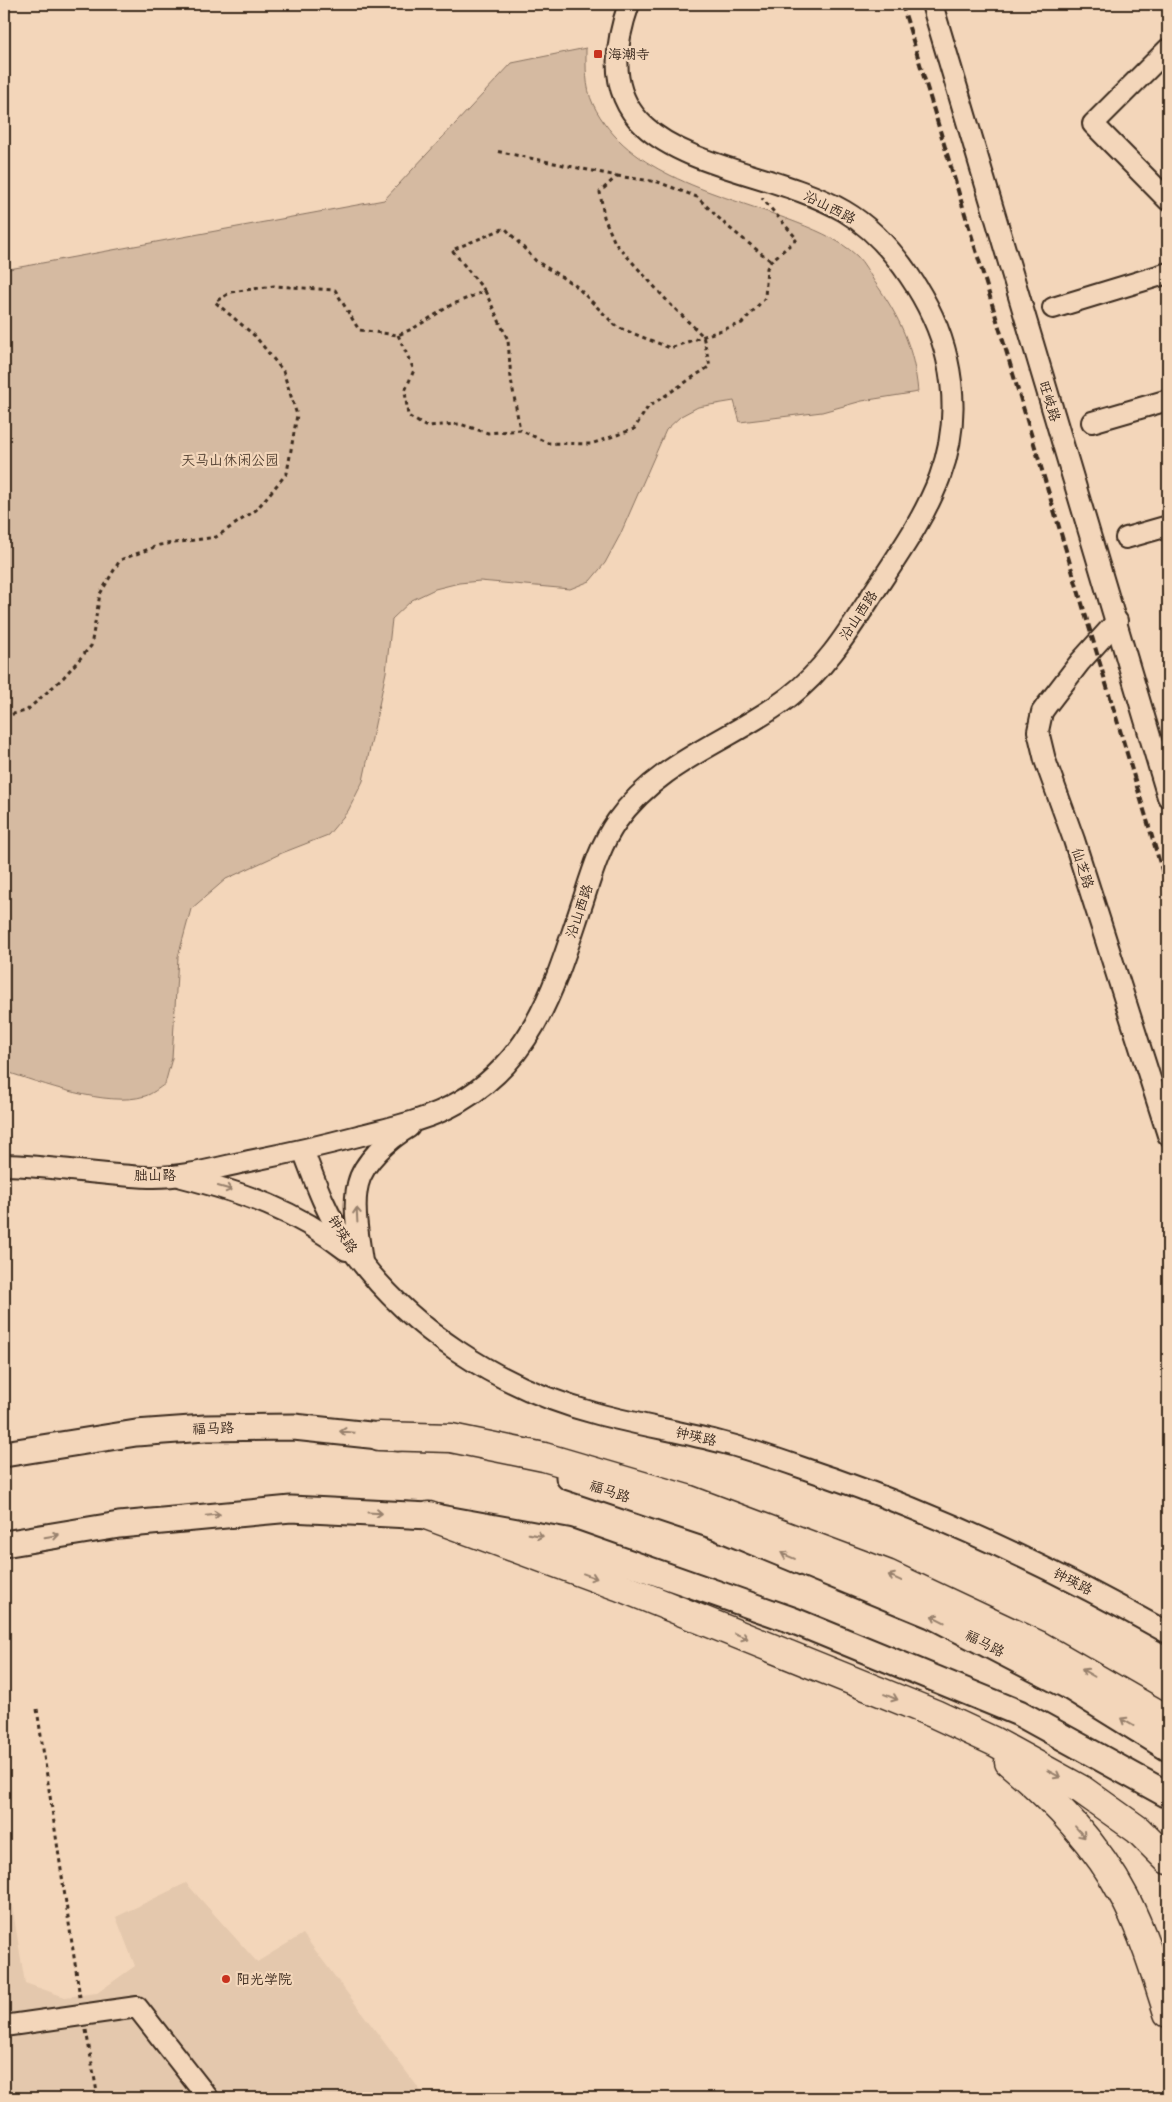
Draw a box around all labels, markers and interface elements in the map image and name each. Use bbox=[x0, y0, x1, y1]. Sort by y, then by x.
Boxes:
place label: 海潮寺 bbox=[608, 45, 650, 63]
marker: 海潮寺 bbox=[592, 48, 604, 60]
street label: 沿山西路 bbox=[801, 186, 859, 228]
street label: 旺岐路 bbox=[1035, 378, 1065, 424]
park label: 天马山休闲公园 bbox=[181, 451, 279, 469]
street label: 沿山西路 bbox=[835, 587, 881, 643]
street label: 仙芝路 bbox=[1068, 845, 1098, 891]
street label: 沿山西路 bbox=[561, 882, 597, 940]
street label: 胐山路 bbox=[134, 1166, 176, 1184]
one-way arrow bbox=[217, 1184, 233, 1194]
one-way arrow bbox=[353, 1207, 362, 1223]
street label: 钟瑛路 bbox=[324, 1211, 362, 1257]
street label: 福马路 bbox=[192, 1418, 234, 1438]
street label: 钟瑛路 bbox=[674, 1423, 718, 1449]
one-way arrow bbox=[340, 1427, 356, 1437]
street label: 福马路 bbox=[587, 1476, 633, 1506]
one-way arrow bbox=[367, 1509, 383, 1518]
one-way arrow bbox=[205, 1510, 221, 1519]
one-way arrow bbox=[43, 1530, 59, 1540]
one-way arrow bbox=[527, 1531, 543, 1541]
one-way arrow bbox=[781, 1551, 797, 1560]
street label: 钟瑛路 bbox=[1050, 1563, 1096, 1599]
one-way arrow bbox=[581, 1572, 597, 1581]
one-way arrow bbox=[888, 1573, 903, 1582]
one-way arrow bbox=[931, 1614, 946, 1623]
street label: 福马路 bbox=[962, 1625, 1008, 1661]
one-way arrow bbox=[733, 1632, 748, 1641]
one-way arrow bbox=[1080, 1668, 1095, 1678]
one-way arrow bbox=[883, 1692, 898, 1702]
one-way arrow bbox=[1120, 1717, 1134, 1727]
one-way arrow bbox=[1046, 1769, 1061, 1779]
one-way arrow bbox=[1075, 1825, 1086, 1838]
place label: 阳光学院 bbox=[236, 1970, 292, 1988]
marker: 阳光学院 bbox=[220, 1973, 232, 1985]

